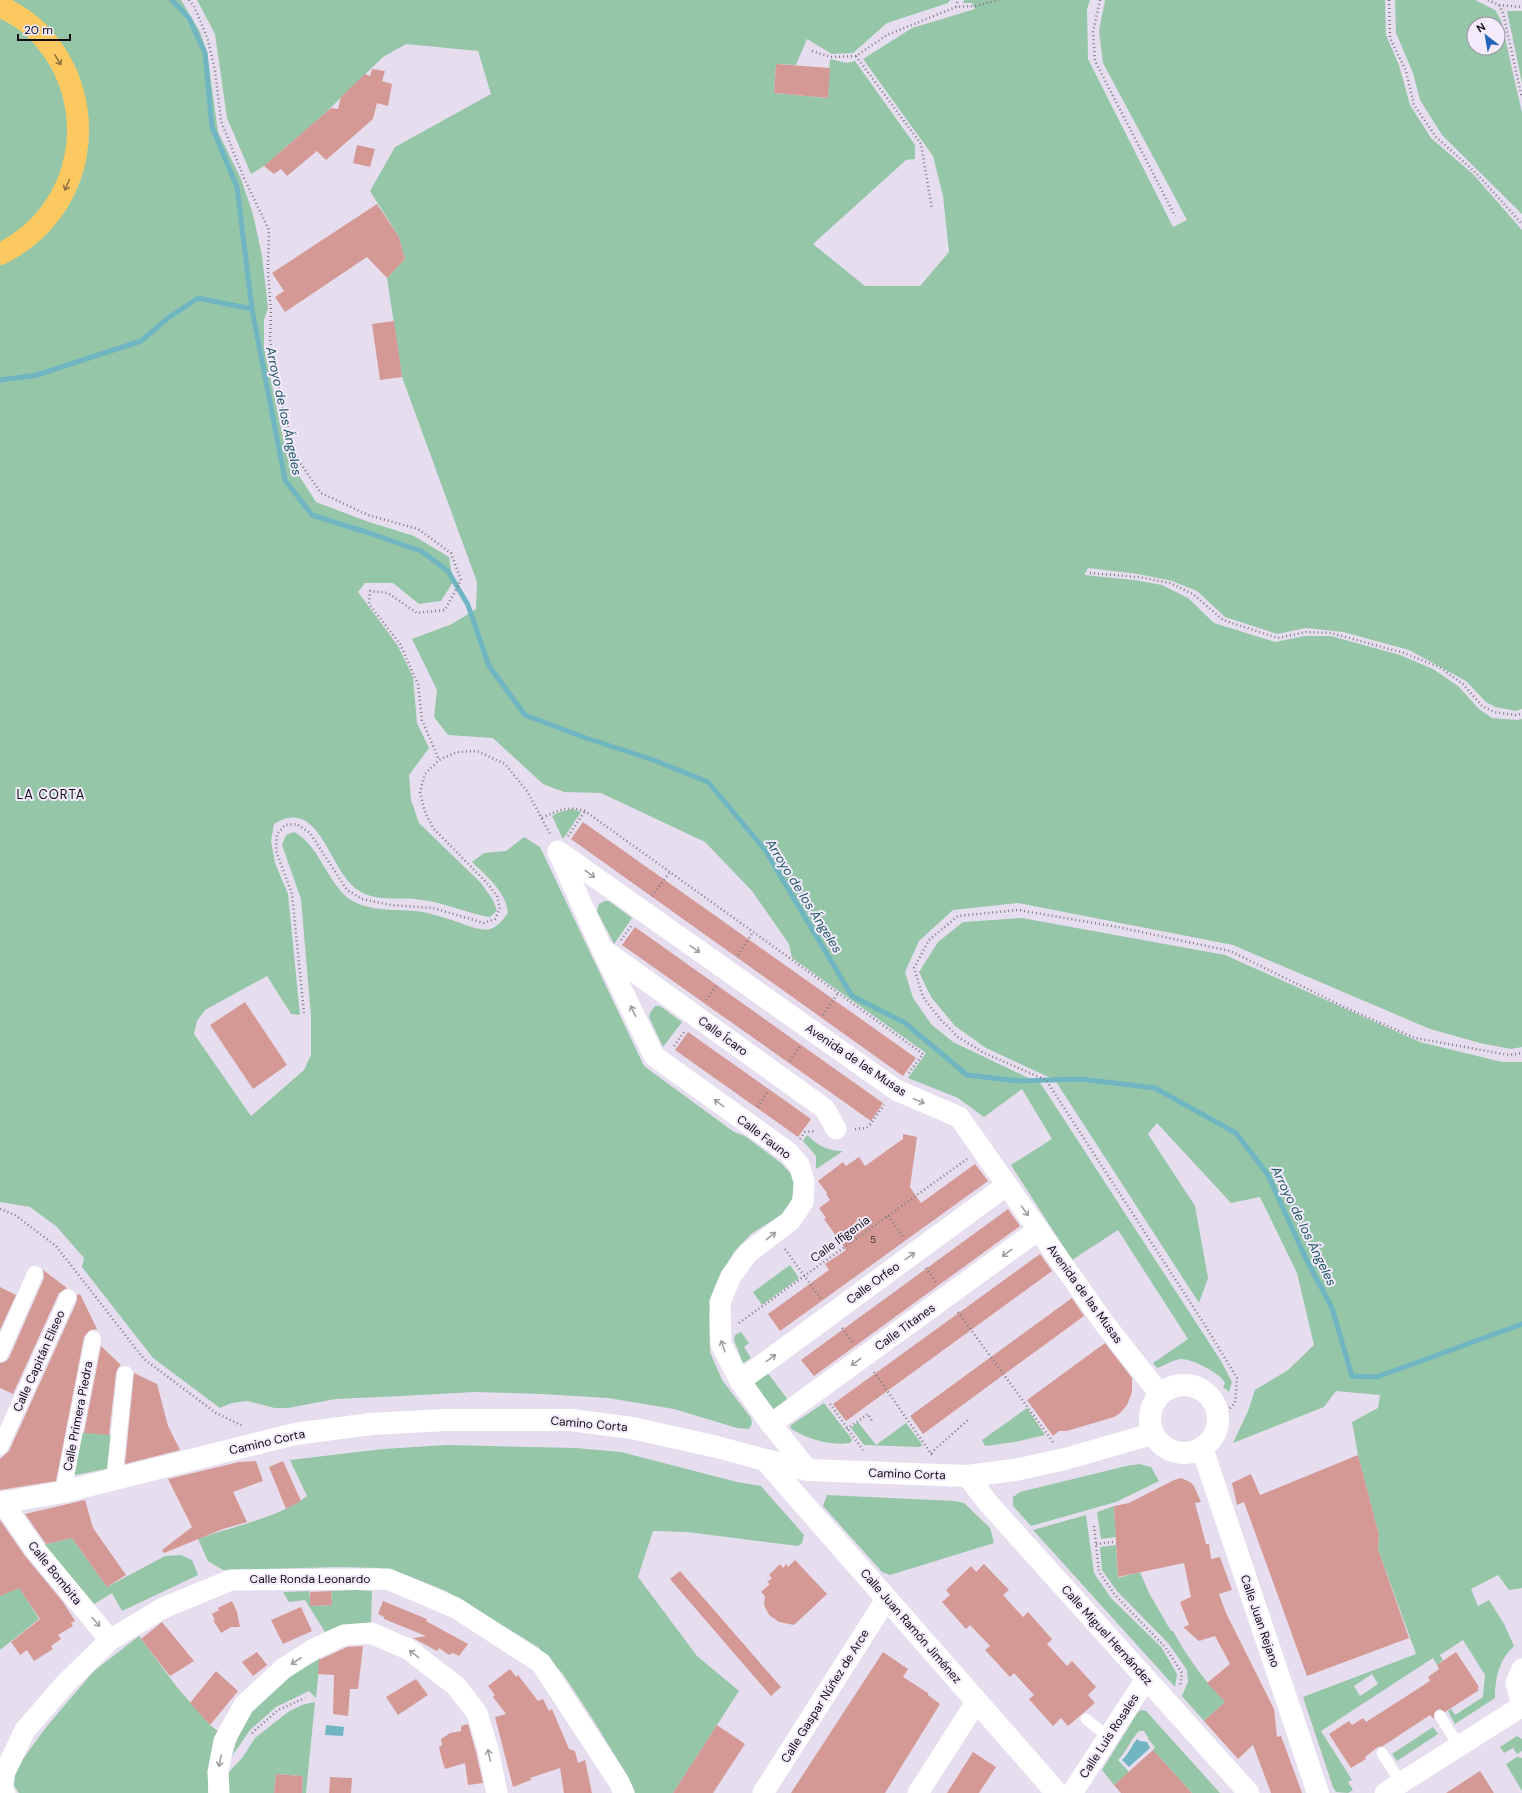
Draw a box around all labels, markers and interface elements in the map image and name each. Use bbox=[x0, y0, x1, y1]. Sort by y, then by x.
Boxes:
scale bar bbox=[18, 16, 70, 42]
north arrow bbox=[1466, 16, 1506, 56]
text: N bbox=[1474, 19, 1488, 35]
text: 20 m bbox=[24, 22, 53, 38]
one-way arrow bbox=[55, 54, 63, 66]
one-way arrow bbox=[63, 178, 70, 190]
water label: Arroyo de los Ángeles bbox=[262, 344, 307, 477]
district label: LA CORTA bbox=[17, 786, 85, 803]
water label: Arroyo de los Ángeles bbox=[762, 835, 847, 956]
one-way arrow bbox=[584, 870, 595, 878]
one-way arrow bbox=[690, 945, 701, 953]
one-way arrow bbox=[629, 1006, 636, 1018]
street label: Calle Ícaro bbox=[695, 1012, 751, 1060]
street label: Avenida de las Musas bbox=[802, 1020, 910, 1100]
one-way arrow bbox=[912, 1097, 924, 1105]
one-way arrow bbox=[714, 1099, 725, 1108]
street label: Calle Fauno bbox=[734, 1111, 794, 1163]
water label: Arroyo de los Ángeles bbox=[1267, 1162, 1341, 1289]
one-way arrow bbox=[1021, 1205, 1029, 1216]
street label: Calle Ifigenia bbox=[807, 1212, 873, 1266]
one-way arrow bbox=[765, 1232, 776, 1240]
house number: 5 bbox=[870, 1233, 876, 1246]
street label: Avenida de las Musas bbox=[1044, 1241, 1126, 1347]
one-way arrow bbox=[1001, 1249, 1012, 1257]
one-way arrow bbox=[904, 1252, 915, 1260]
street label: Calle Orfeo bbox=[843, 1258, 903, 1308]
street label: Calle Titanes bbox=[872, 1300, 938, 1354]
street label: Calle Capitán Eliseo bbox=[9, 1308, 69, 1414]
one-way arrow bbox=[719, 1340, 726, 1352]
one-way arrow bbox=[766, 1354, 777, 1362]
one-way arrow bbox=[851, 1358, 862, 1366]
street label: Calle Primera Piedra bbox=[60, 1360, 96, 1472]
street label: Camino Corta bbox=[550, 1413, 628, 1435]
street label: Camino Corta bbox=[228, 1426, 306, 1458]
street label: Camino Corta bbox=[868, 1465, 946, 1483]
street label: Calle Bombita bbox=[24, 1538, 86, 1608]
street label: Calle Juan Ramón Jiménez bbox=[857, 1565, 965, 1687]
street label: Calle Ronda Leonardo bbox=[250, 1571, 370, 1587]
street label: Calle Juan Rejano bbox=[1237, 1573, 1283, 1669]
street label: Calle Miguel Hernández bbox=[1058, 1582, 1156, 1688]
one-way arrow bbox=[91, 1617, 100, 1628]
street label: Calle Gaspar Núñez de Arce bbox=[777, 1626, 873, 1766]
one-way arrow bbox=[409, 1650, 420, 1658]
one-way arrow bbox=[291, 1657, 302, 1665]
street label: Calle Luis Rosales bbox=[1076, 1691, 1142, 1781]
one-way arrow bbox=[485, 1749, 493, 1762]
one-way arrow bbox=[216, 1755, 224, 1768]

